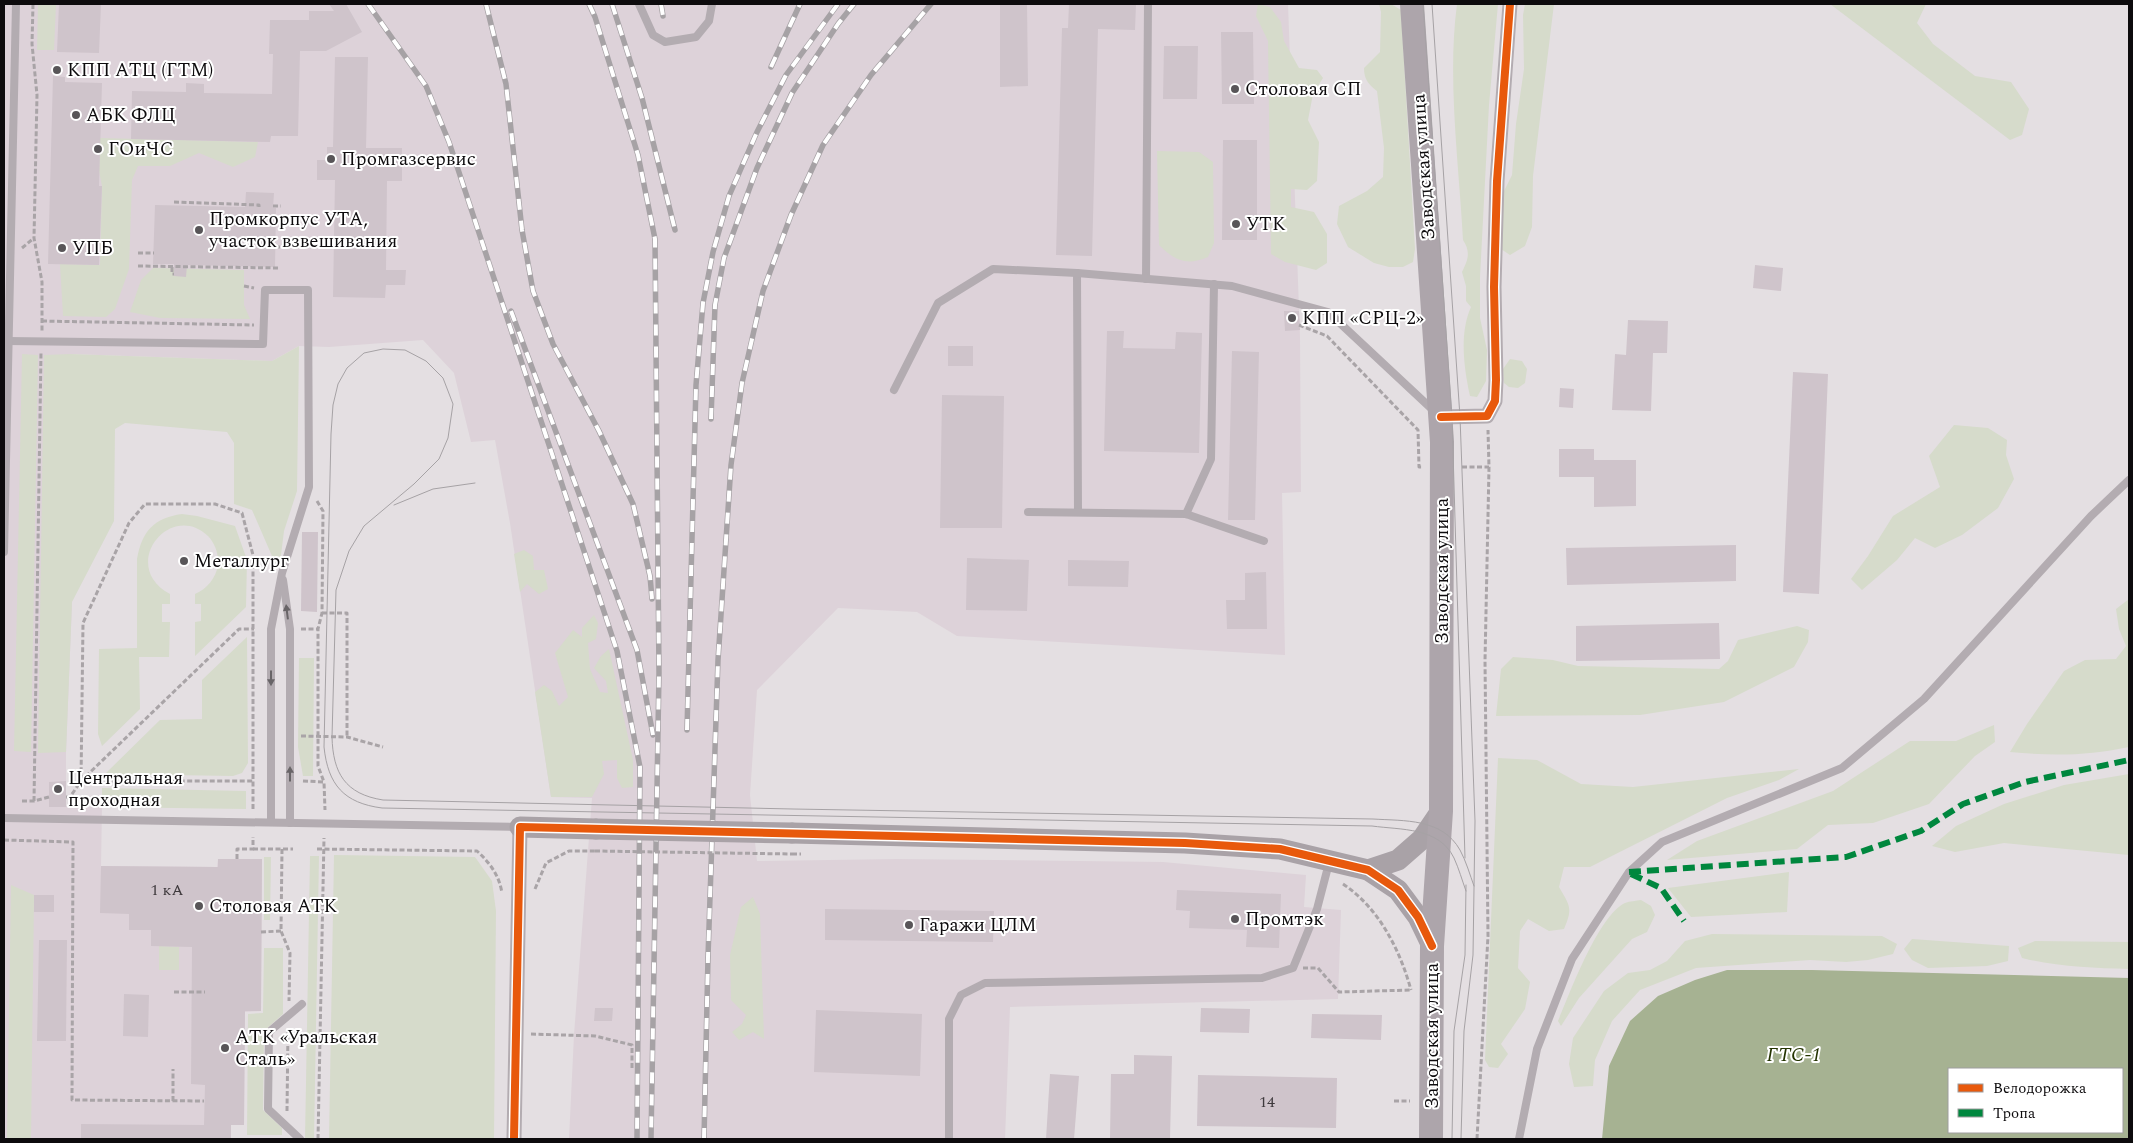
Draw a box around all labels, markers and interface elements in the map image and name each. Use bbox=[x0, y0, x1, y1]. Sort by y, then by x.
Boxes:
place label: КПП АТЦ (ГТМ) bbox=[67, 56, 213, 85]
marker: КПП АТЦ (ГТМ) bbox=[51, 64, 63, 76]
place label: Столовая СП bbox=[1245, 75, 1362, 104]
marker: Столовая СП bbox=[1229, 83, 1241, 95]
street label: Заводская улица bbox=[1404, 92, 1444, 241]
place label: АБК ФЛЦ bbox=[86, 101, 176, 130]
marker: АБК ФЛЦ bbox=[70, 109, 82, 121]
place label: ГОиЧС bbox=[108, 135, 174, 164]
marker: ГОиЧС bbox=[92, 143, 104, 155]
place label: Промгазсервис bbox=[341, 145, 476, 174]
marker: Промгазсервис bbox=[325, 153, 337, 165]
place label: Промкорпус УТА, участок взвешивания bbox=[208, 205, 397, 256]
place label: УТК bbox=[1246, 210, 1286, 239]
marker: УТК bbox=[1230, 218, 1242, 230]
marker: Промкорпус УТА, участок взвешивания bbox=[193, 224, 205, 236]
place label: УПБ bbox=[72, 234, 113, 263]
marker: УПБ bbox=[56, 242, 68, 254]
place label: КПП «СРЦ-2» bbox=[1302, 304, 1424, 333]
marker: КПП «СРЦ-2» bbox=[1286, 312, 1298, 324]
street label: Заводская улица bbox=[1428, 497, 1457, 644]
place label: Металлург bbox=[194, 547, 289, 576]
marker: Металлург bbox=[178, 555, 190, 567]
one-way arrow bbox=[283, 603, 291, 619]
one-way arrow bbox=[267, 670, 275, 686]
place label: Центральная проходная bbox=[68, 764, 183, 815]
one-way arrow bbox=[286, 766, 294, 782]
marker: Центральная проходная bbox=[52, 783, 64, 795]
house number: 1 кА bbox=[151, 878, 183, 902]
place label: Столовая АТК bbox=[209, 892, 337, 921]
marker: Столовая АТК bbox=[193, 900, 205, 912]
place label: Промтэк bbox=[1245, 905, 1324, 934]
place label: Гаражи ЦЛМ bbox=[919, 911, 1036, 940]
marker: Промтэк bbox=[1229, 913, 1241, 925]
marker: Гаражи ЦЛМ bbox=[903, 919, 915, 931]
street label: Заводская улица bbox=[1418, 962, 1447, 1109]
place label: АТК «Уральская Сталь» bbox=[235, 1023, 378, 1074]
water label: ГТС-1 bbox=[1767, 1040, 1821, 1070]
marker: АТК «Уральская Сталь» bbox=[219, 1042, 231, 1054]
legend bbox=[1948, 1068, 2123, 1133]
text: Велодорожка bbox=[1993, 1077, 2087, 1100]
house number: 14 bbox=[1259, 1090, 1275, 1114]
text: Тропа bbox=[1993, 1102, 2036, 1125]

